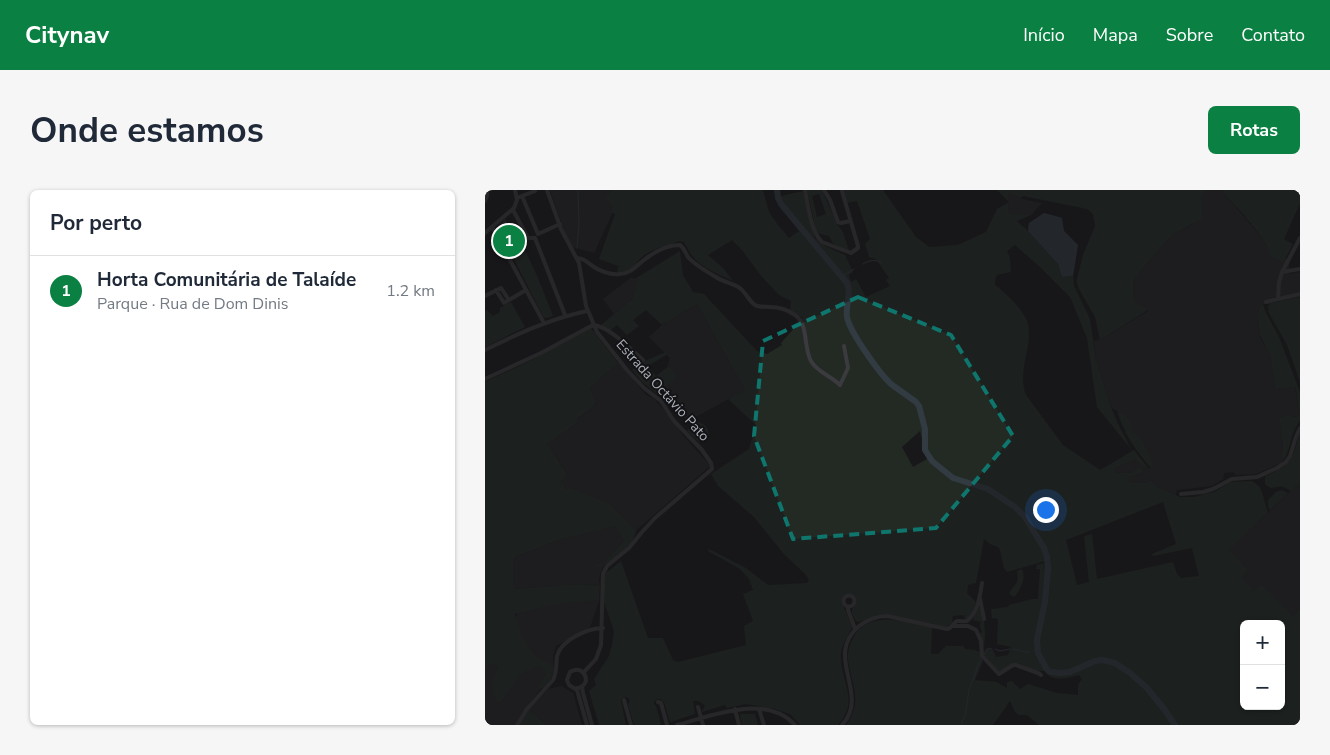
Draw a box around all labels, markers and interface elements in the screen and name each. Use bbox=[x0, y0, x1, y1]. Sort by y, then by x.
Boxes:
text: Citynav bbox=[25, 19, 109, 51]
text: Início bbox=[1023, 23, 1065, 47]
text: Mapa bbox=[1093, 23, 1138, 47]
text: Sobre bbox=[1166, 23, 1213, 47]
text: Contato bbox=[1241, 23, 1305, 47]
button: Rotas bbox=[1208, 106, 1300, 154]
text: Onde estamos bbox=[30, 107, 264, 154]
text: Por perto bbox=[50, 209, 142, 237]
pin: 1 bbox=[493, 222, 525, 260]
text: Horta Comunitária de Talaíde bbox=[97, 267, 356, 293]
text: 1 bbox=[61, 280, 71, 302]
text: 1.2 km bbox=[386, 280, 435, 302]
text: Parque · Rua de Dom Dinis bbox=[97, 293, 288, 315]
street label: Estrada Octávio Pato bbox=[612, 335, 714, 446]
your location bbox=[1033, 497, 1059, 523]
map controls bbox=[1240, 620, 1285, 710]
button: + bbox=[1240, 620, 1285, 665]
button: − bbox=[1240, 665, 1285, 710]

